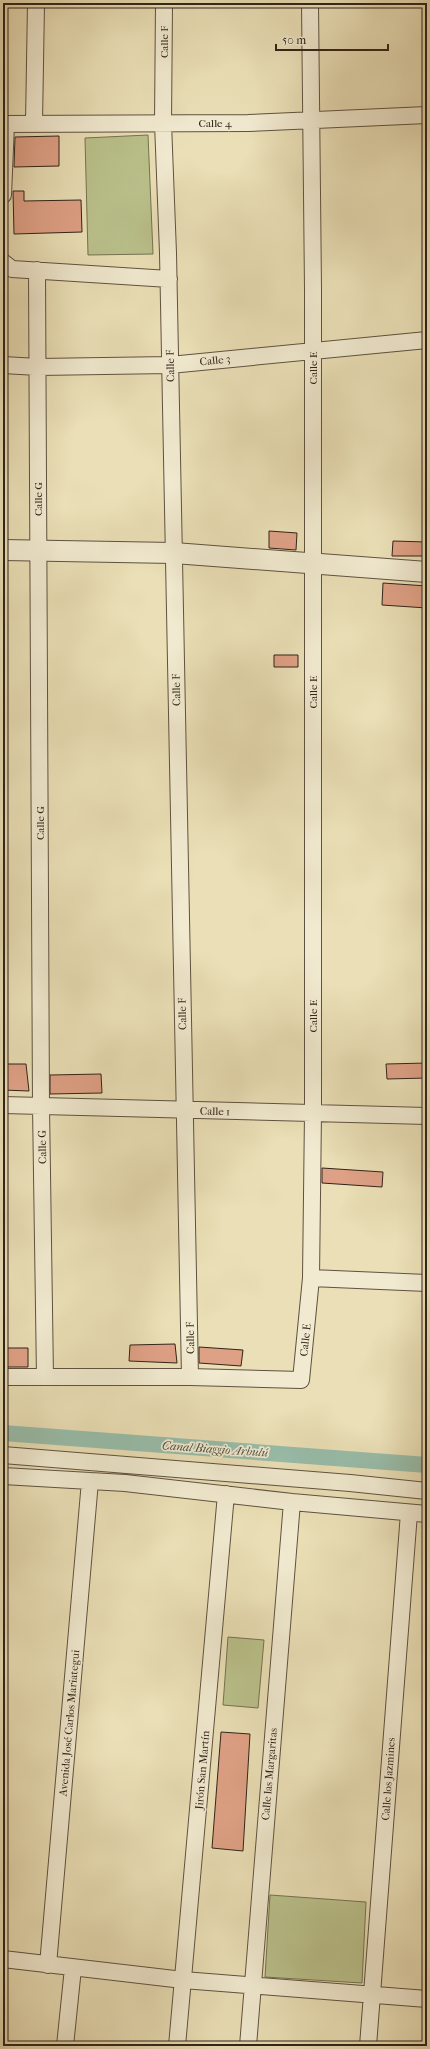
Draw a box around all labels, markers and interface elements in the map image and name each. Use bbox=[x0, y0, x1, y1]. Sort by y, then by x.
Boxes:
street label: Calle F bbox=[158, 26, 171, 58]
scale bar bbox=[276, 26, 388, 52]
text: 50 m bbox=[282, 33, 306, 47]
street label: Calle 4 bbox=[199, 117, 232, 130]
street label: Calle F bbox=[164, 350, 177, 382]
street label: Calle E bbox=[307, 351, 320, 385]
street label: Calle 3 bbox=[199, 352, 231, 369]
street label: Calle G bbox=[32, 482, 45, 516]
street label: Calle F bbox=[170, 674, 183, 706]
street label: Calle E bbox=[307, 675, 320, 709]
street label: Calle G bbox=[34, 806, 47, 840]
street label: Calle F bbox=[176, 998, 189, 1030]
street label: Calle E bbox=[307, 999, 320, 1033]
street label: Calle 1 bbox=[200, 1105, 230, 1118]
street label: Calle G bbox=[36, 1130, 49, 1164]
street label: Calle F bbox=[184, 1322, 197, 1354]
street label: Calle E bbox=[297, 1323, 314, 1357]
water label: Canal Biaggio Arbulú bbox=[162, 1438, 269, 1460]
street label: Avenida José Carlos Mariategui bbox=[57, 1648, 82, 1798]
street label: Calle las Margaritas bbox=[259, 1727, 280, 1821]
street label: Jirón San Martín bbox=[192, 1729, 212, 1811]
street label: Calle los Jazmines bbox=[379, 1737, 398, 1821]

